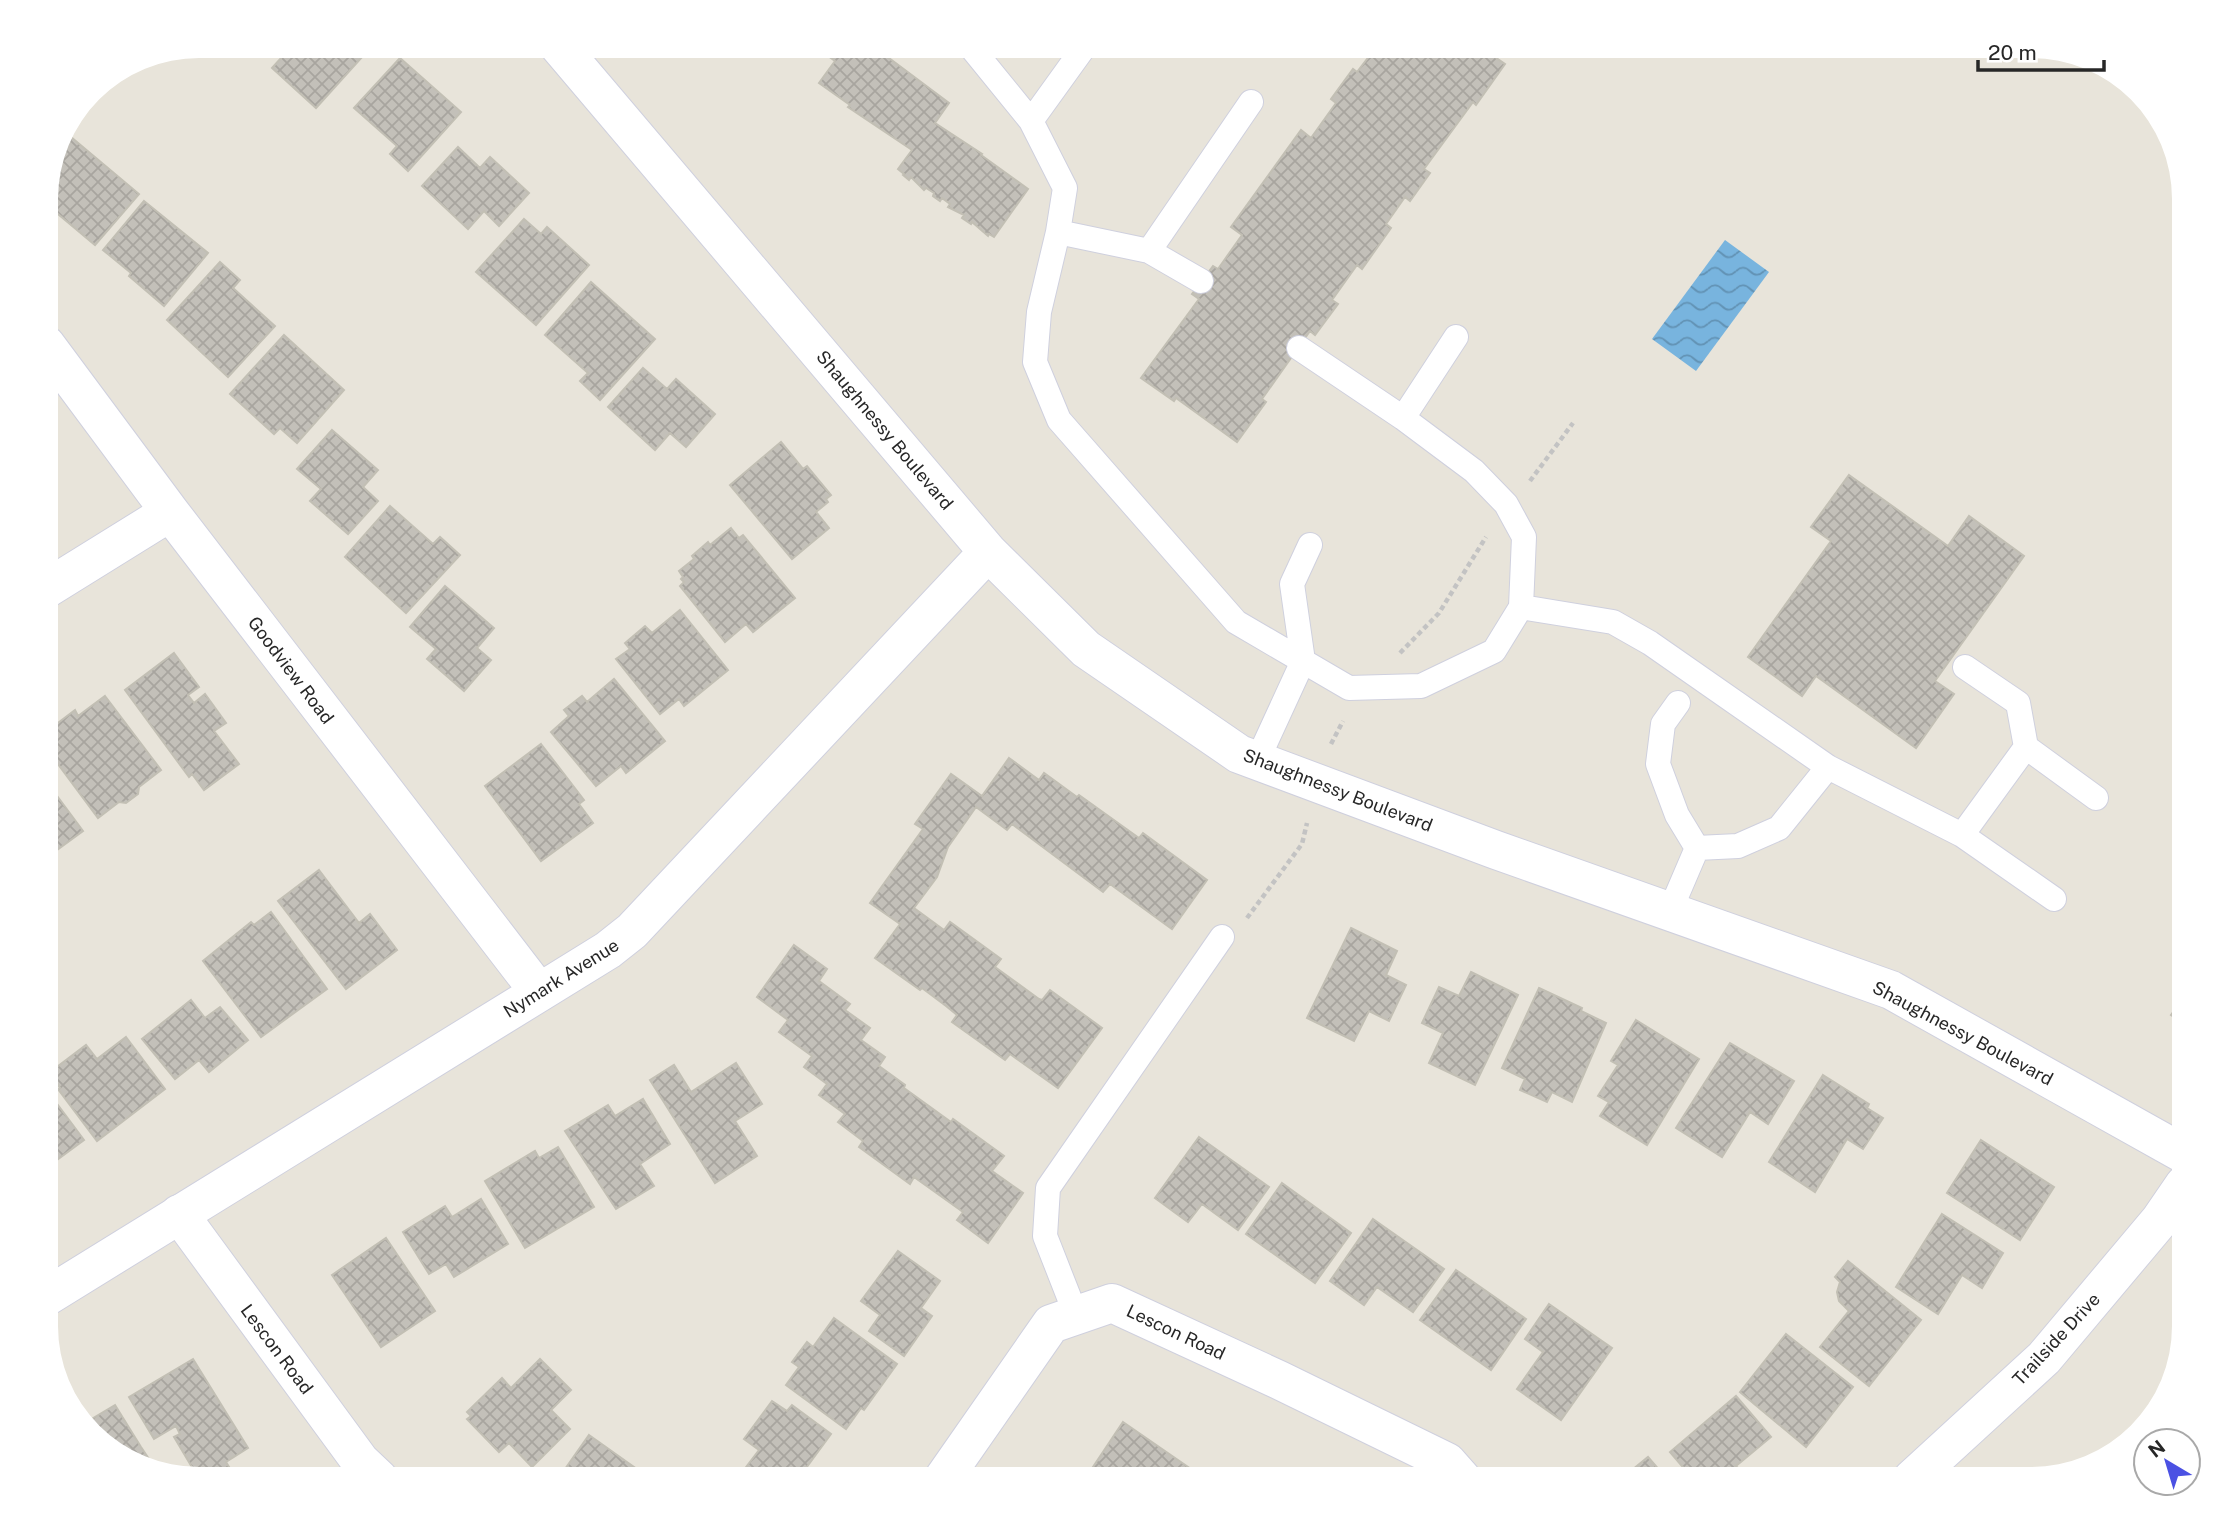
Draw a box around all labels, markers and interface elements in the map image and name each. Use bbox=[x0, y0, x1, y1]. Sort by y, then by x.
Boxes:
scale bar bbox=[1978, 28, 2104, 72]
text: 20 m bbox=[1988, 40, 2037, 65]
street label: Shaughnessy Boulevard bbox=[812, 346, 958, 514]
street label: Goodview Road bbox=[244, 612, 338, 728]
street label: Shaughnessy Boulevard bbox=[1240, 744, 1436, 836]
street label: Nymark Avenue bbox=[499, 934, 623, 1022]
street label: Shaughnessy Boulevard bbox=[1869, 976, 2057, 1090]
street label: Trailside Drive bbox=[2008, 1289, 2104, 1389]
street label: Lescon Road bbox=[237, 1300, 317, 1398]
street label: Lescon Road bbox=[1123, 1300, 1229, 1364]
north arrow bbox=[2132, 1427, 2202, 1497]
text: N bbox=[2144, 1435, 2169, 1462]

